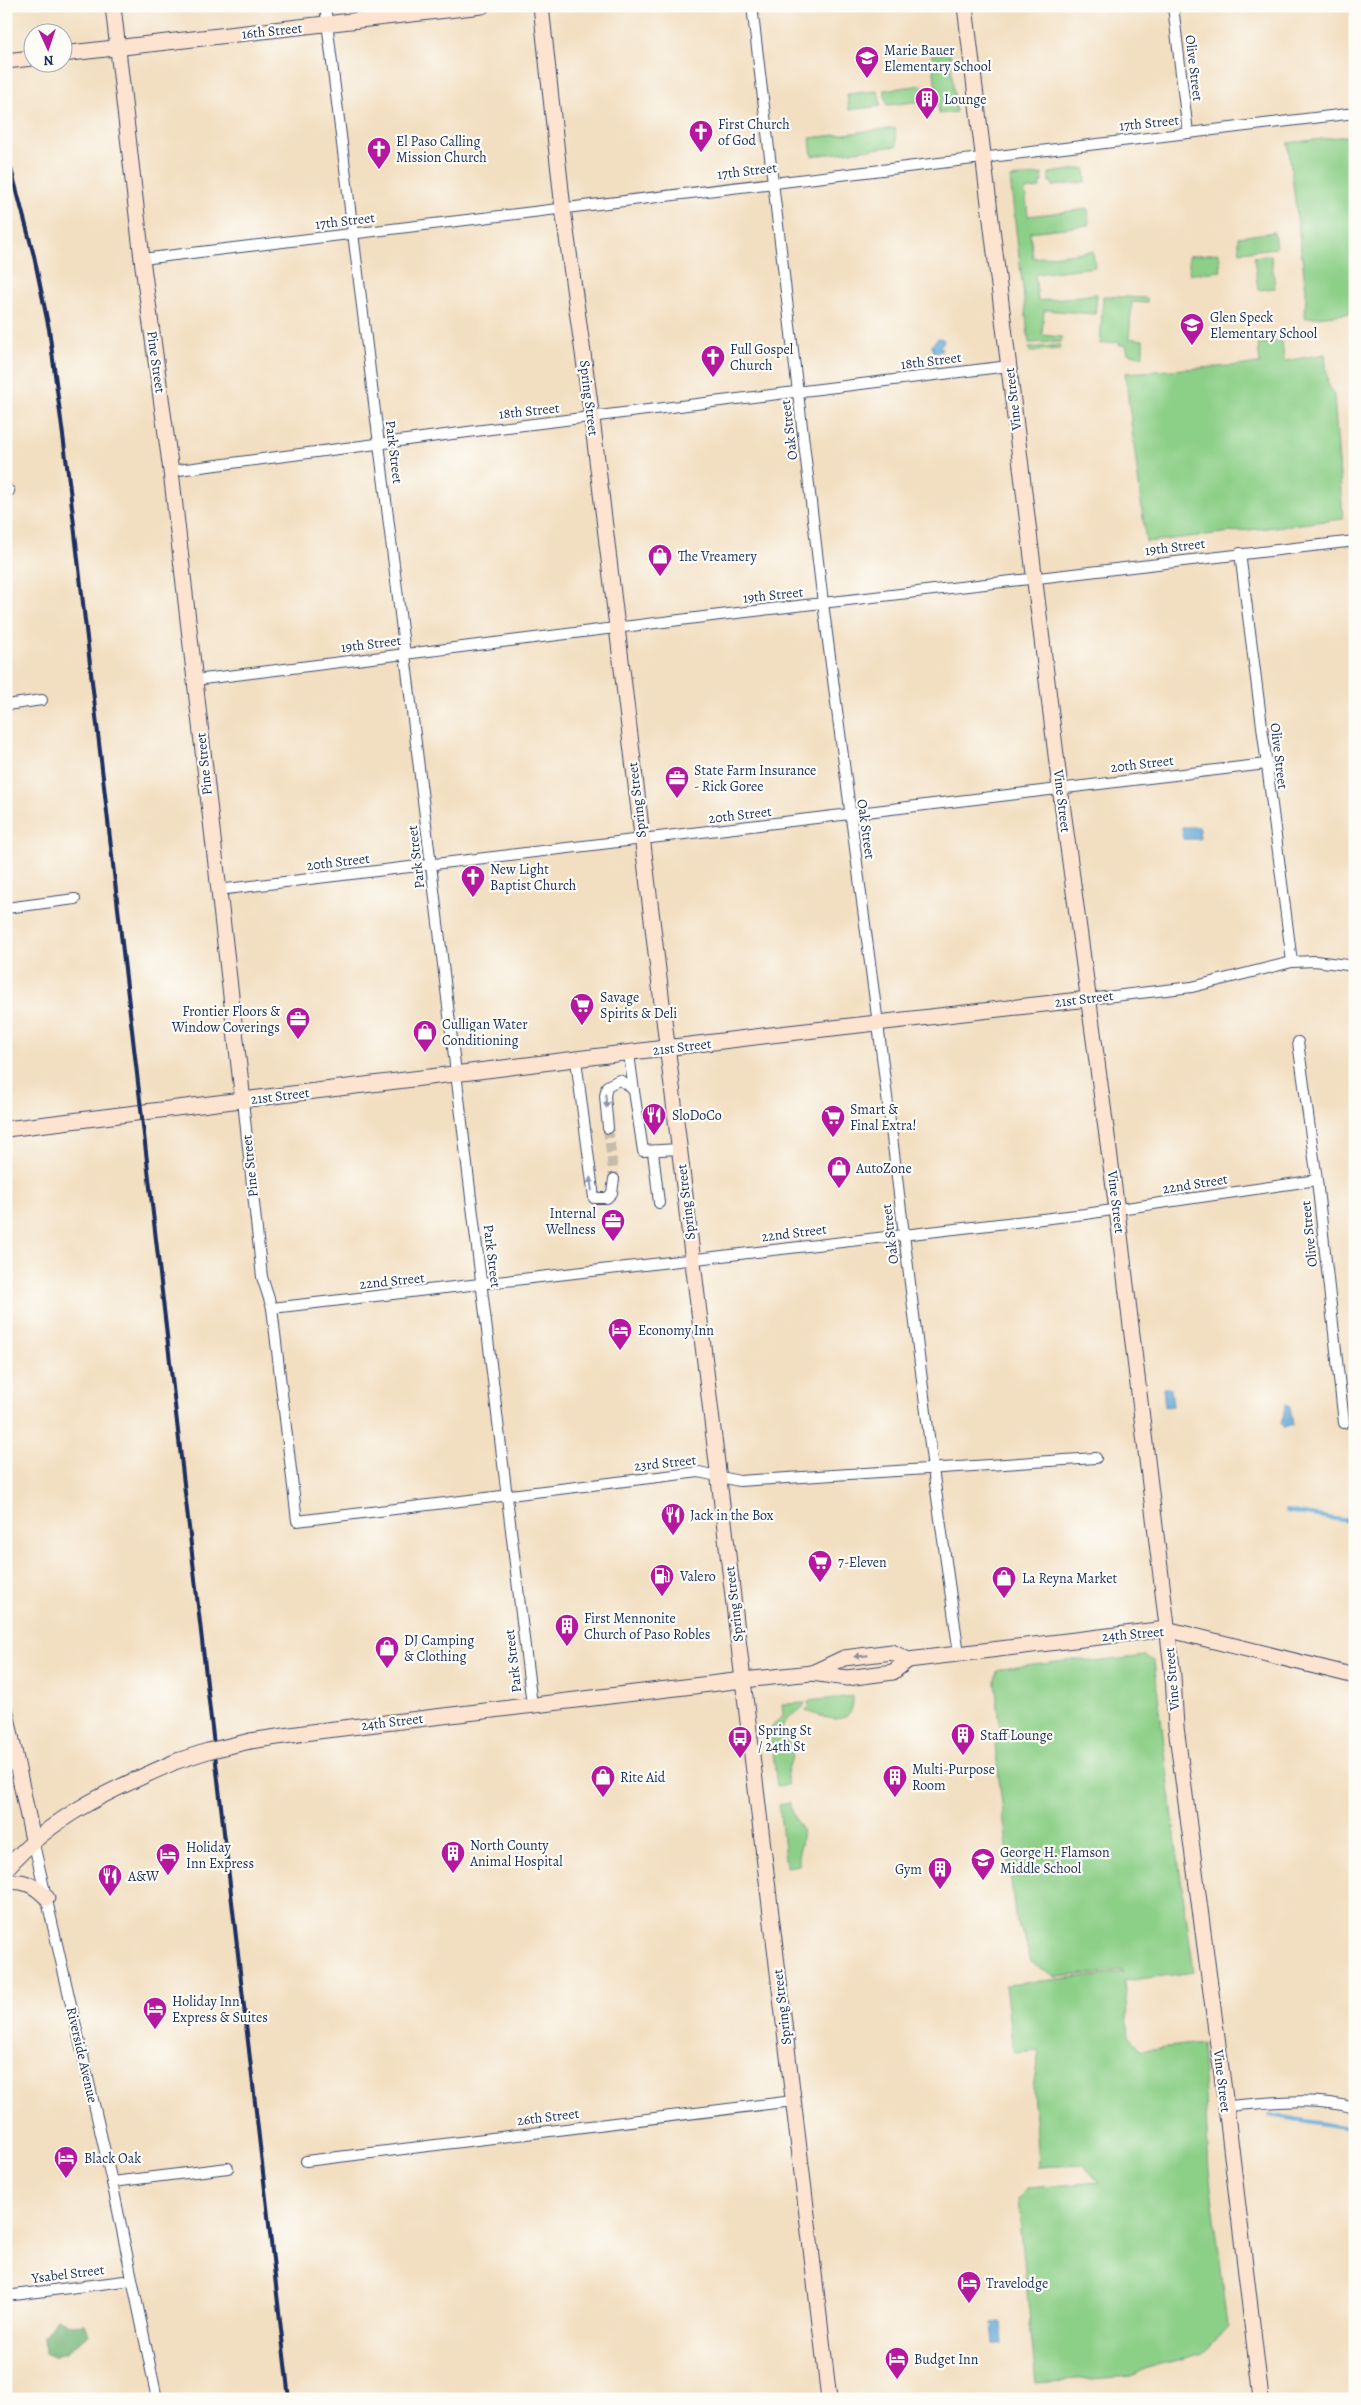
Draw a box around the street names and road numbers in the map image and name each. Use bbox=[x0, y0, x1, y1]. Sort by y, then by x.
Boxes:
street label: 16th Street bbox=[241, 18, 303, 44]
street label: Olive Street bbox=[1181, 34, 1208, 103]
street label: 17th Street bbox=[1118, 110, 1180, 136]
street label: 17th Street bbox=[716, 158, 778, 184]
street label: 17th Street bbox=[314, 208, 376, 234]
street label: Pine Street bbox=[142, 330, 170, 395]
street label: 18th Street bbox=[900, 348, 963, 374]
street label: Spring Street bbox=[575, 359, 603, 437]
street label: Vine Street bbox=[1000, 366, 1026, 432]
street label: 18th Street bbox=[498, 398, 561, 424]
street label: Oak Street bbox=[776, 399, 802, 461]
street label: Park Street bbox=[381, 419, 407, 485]
street label: 19th Street bbox=[1144, 534, 1207, 560]
street label: 19th Street bbox=[742, 582, 804, 608]
street label: 19th Street bbox=[340, 631, 403, 657]
street label: Olive Street bbox=[1266, 722, 1293, 791]
street label: Pine Street bbox=[191, 731, 217, 796]
street label: 20th Street bbox=[1109, 751, 1175, 777]
street label: Spring Street bbox=[623, 761, 651, 839]
street label: Vine Street bbox=[1049, 768, 1075, 834]
street label: Oak Street bbox=[852, 798, 880, 861]
street label: 20th Street bbox=[707, 802, 773, 828]
street label: Park Street bbox=[403, 824, 429, 890]
street label: 20th Street bbox=[305, 849, 371, 875]
street label: 21st Street bbox=[1054, 986, 1115, 1012]
street label: 21st Street bbox=[652, 1034, 713, 1060]
street label: 21st Street bbox=[250, 1083, 311, 1109]
street label: Pine Street bbox=[237, 1133, 263, 1198]
street label: Spring Street bbox=[672, 1163, 700, 1241]
street label: Vine Street bbox=[1103, 1169, 1129, 1235]
street label: 22nd Street bbox=[1161, 1169, 1229, 1199]
street label: Olive Street bbox=[1296, 1200, 1322, 1268]
street label: Oak Street bbox=[877, 1203, 903, 1265]
street label: 22nd Street bbox=[760, 1220, 828, 1246]
street label: Park Street bbox=[479, 1223, 505, 1289]
street label: 22nd Street bbox=[358, 1268, 426, 1294]
street label: 23rd Street bbox=[633, 1450, 697, 1476]
street label: Spring Street bbox=[720, 1565, 748, 1643]
street label: 24th Street bbox=[1101, 1622, 1165, 1646]
street label: Park Street bbox=[500, 1628, 526, 1694]
street label: Vine Street bbox=[1160, 1646, 1184, 1712]
street label: 24th Street bbox=[360, 1709, 424, 1735]
street label: Spring Street bbox=[768, 1968, 796, 2046]
street label: Riverside Avenue bbox=[62, 2005, 102, 2105]
street label: Vine Street bbox=[1209, 2048, 1235, 2114]
street label: 26th Street bbox=[516, 2104, 581, 2130]
street label: Ysabel Street bbox=[30, 2260, 106, 2288]

